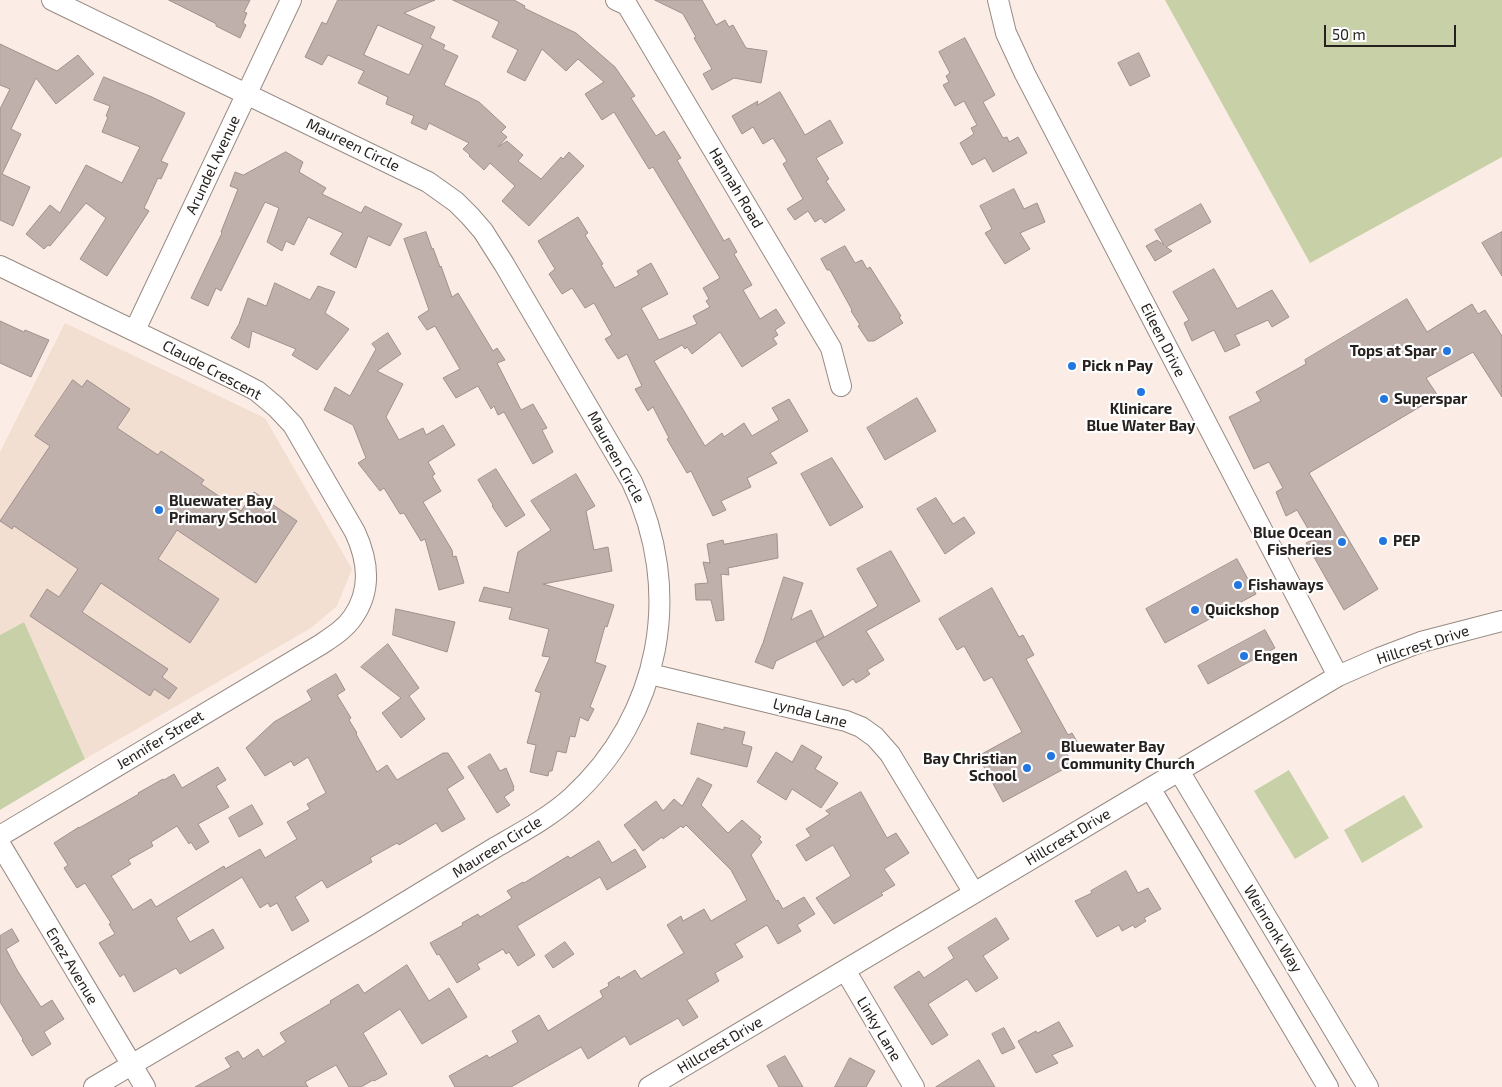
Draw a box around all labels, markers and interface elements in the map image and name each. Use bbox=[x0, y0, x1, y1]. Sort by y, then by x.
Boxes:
scale bar bbox=[1327, 15, 1460, 47]
text: 50 m bbox=[1332, 25, 1366, 43]
street label: Arundel Avenue bbox=[182, 113, 244, 217]
street label: Maureen Circle bbox=[303, 115, 403, 175]
street label: Hannah Road bbox=[705, 145, 767, 231]
street label: Eileen Drive bbox=[1137, 300, 1189, 380]
street label: Claude Crescent bbox=[159, 336, 265, 404]
place label: Tops at Spar bbox=[1350, 342, 1437, 360]
marker: Tops at Spar bbox=[1441, 345, 1453, 357]
place label: Pick n Pay bbox=[1082, 357, 1153, 375]
marker: Pick n Pay bbox=[1066, 360, 1078, 372]
marker: Klinicare Blue Water Bay bbox=[1135, 386, 1147, 398]
place label: Superspar bbox=[1394, 390, 1467, 408]
marker: Superspar bbox=[1378, 393, 1390, 405]
place label: Klinicare Blue Water Bay bbox=[1087, 400, 1195, 435]
street label: Maureen Circle bbox=[583, 408, 649, 506]
place label: Bluewater Bay Primary School bbox=[169, 492, 277, 527]
marker: Bluewater Bay Primary School bbox=[153, 504, 165, 516]
place label: Blue Ocean Fisheries bbox=[1253, 524, 1332, 559]
place label: PEP bbox=[1393, 532, 1420, 550]
marker: PEP bbox=[1377, 535, 1389, 547]
marker: Blue Ocean Fisheries bbox=[1336, 536, 1348, 548]
place label: Fishaways bbox=[1248, 576, 1324, 594]
marker: Fishaways bbox=[1232, 579, 1244, 591]
place label: Quickshop bbox=[1205, 601, 1279, 619]
marker: Quickshop bbox=[1189, 604, 1201, 616]
street label: Hillcrest Drive bbox=[1374, 622, 1472, 668]
place label: Engen bbox=[1254, 647, 1298, 665]
marker: Engen bbox=[1238, 650, 1250, 662]
street label: Lynda Lane bbox=[771, 694, 849, 732]
street label: Jennifer Street bbox=[113, 707, 207, 773]
place label: Bluewater Bay Community Church bbox=[1061, 738, 1195, 773]
place label: Bay Christian School bbox=[923, 750, 1017, 785]
marker: Bluewater Bay Community Church bbox=[1045, 750, 1057, 762]
marker: Bay Christian School bbox=[1021, 762, 1033, 774]
street label: Hillcrest Drive bbox=[1022, 805, 1114, 869]
street label: Maureen Circle bbox=[449, 812, 545, 882]
street label: Weinronk Way bbox=[1240, 882, 1306, 976]
street label: Enez Avenue bbox=[42, 924, 102, 1008]
street label: Linky Lane bbox=[853, 994, 905, 1064]
street label: Hillcrest Drive bbox=[674, 1013, 766, 1077]

